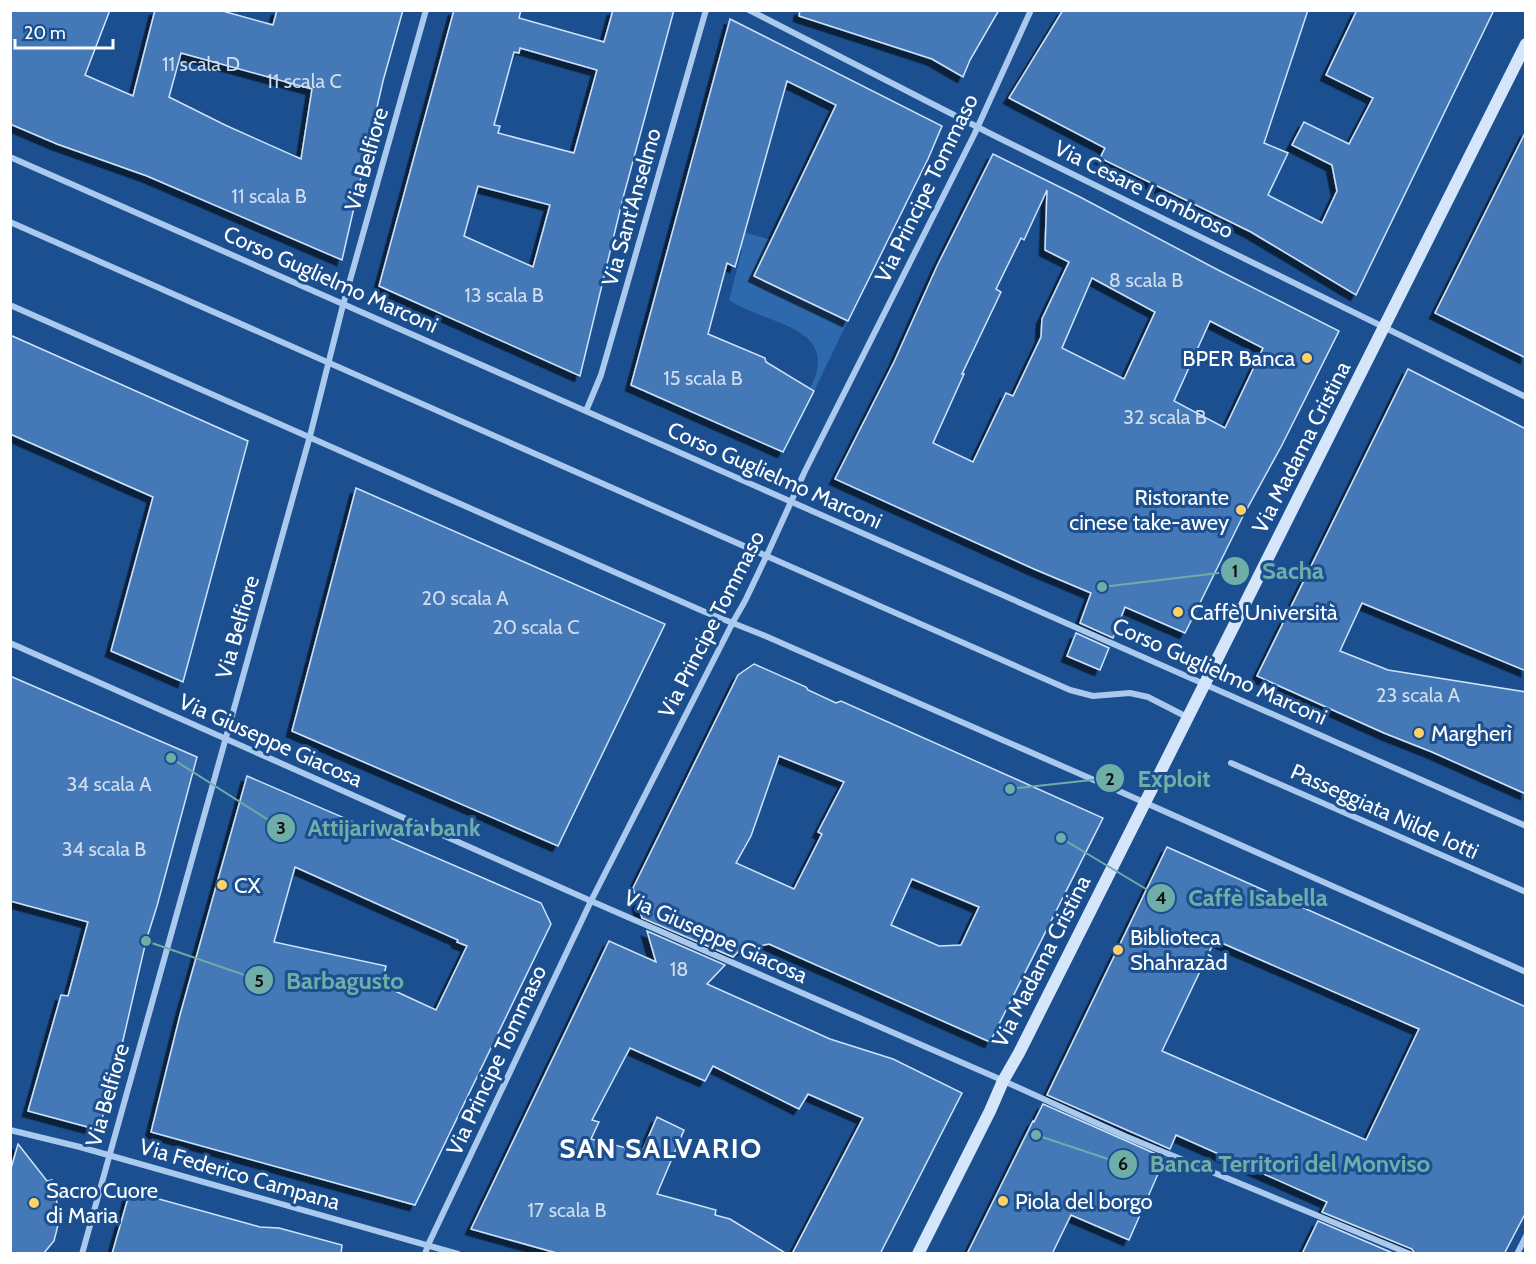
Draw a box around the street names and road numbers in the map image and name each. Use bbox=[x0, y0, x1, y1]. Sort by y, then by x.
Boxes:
street label: Via Principe Tommaso bbox=[869, 90, 984, 287]
street label: Via Belfiore bbox=[339, 104, 394, 214]
street label: Via Sant'Anselmo bbox=[596, 125, 667, 289]
street label: Via Cesare Lombroso bbox=[1050, 134, 1238, 245]
street label: Corso Guglielmo Marconi bbox=[219, 220, 442, 339]
street label: Via Madama Cristina bbox=[1246, 356, 1357, 538]
street label: Corso Guglielmo Marconi bbox=[663, 416, 886, 535]
street label: Via Principe Tommaso bbox=[653, 526, 770, 722]
street label: Via Belfiore bbox=[210, 572, 265, 682]
street label: Corso Guglielmo Marconi bbox=[1108, 612, 1331, 731]
street label: Via Giuseppe Giacosa bbox=[175, 688, 367, 793]
street label: Passeggiata Nilde Iotti bbox=[1287, 758, 1483, 865]
street label: Via Madama Cristina bbox=[986, 870, 1097, 1052]
street label: Via Giuseppe Giacosa bbox=[620, 884, 812, 989]
street label: Via Principe Tommaso bbox=[441, 961, 552, 1159]
street label: Via Belfiore bbox=[80, 1040, 135, 1150]
street label: Via Federico Campana bbox=[136, 1133, 344, 1216]

